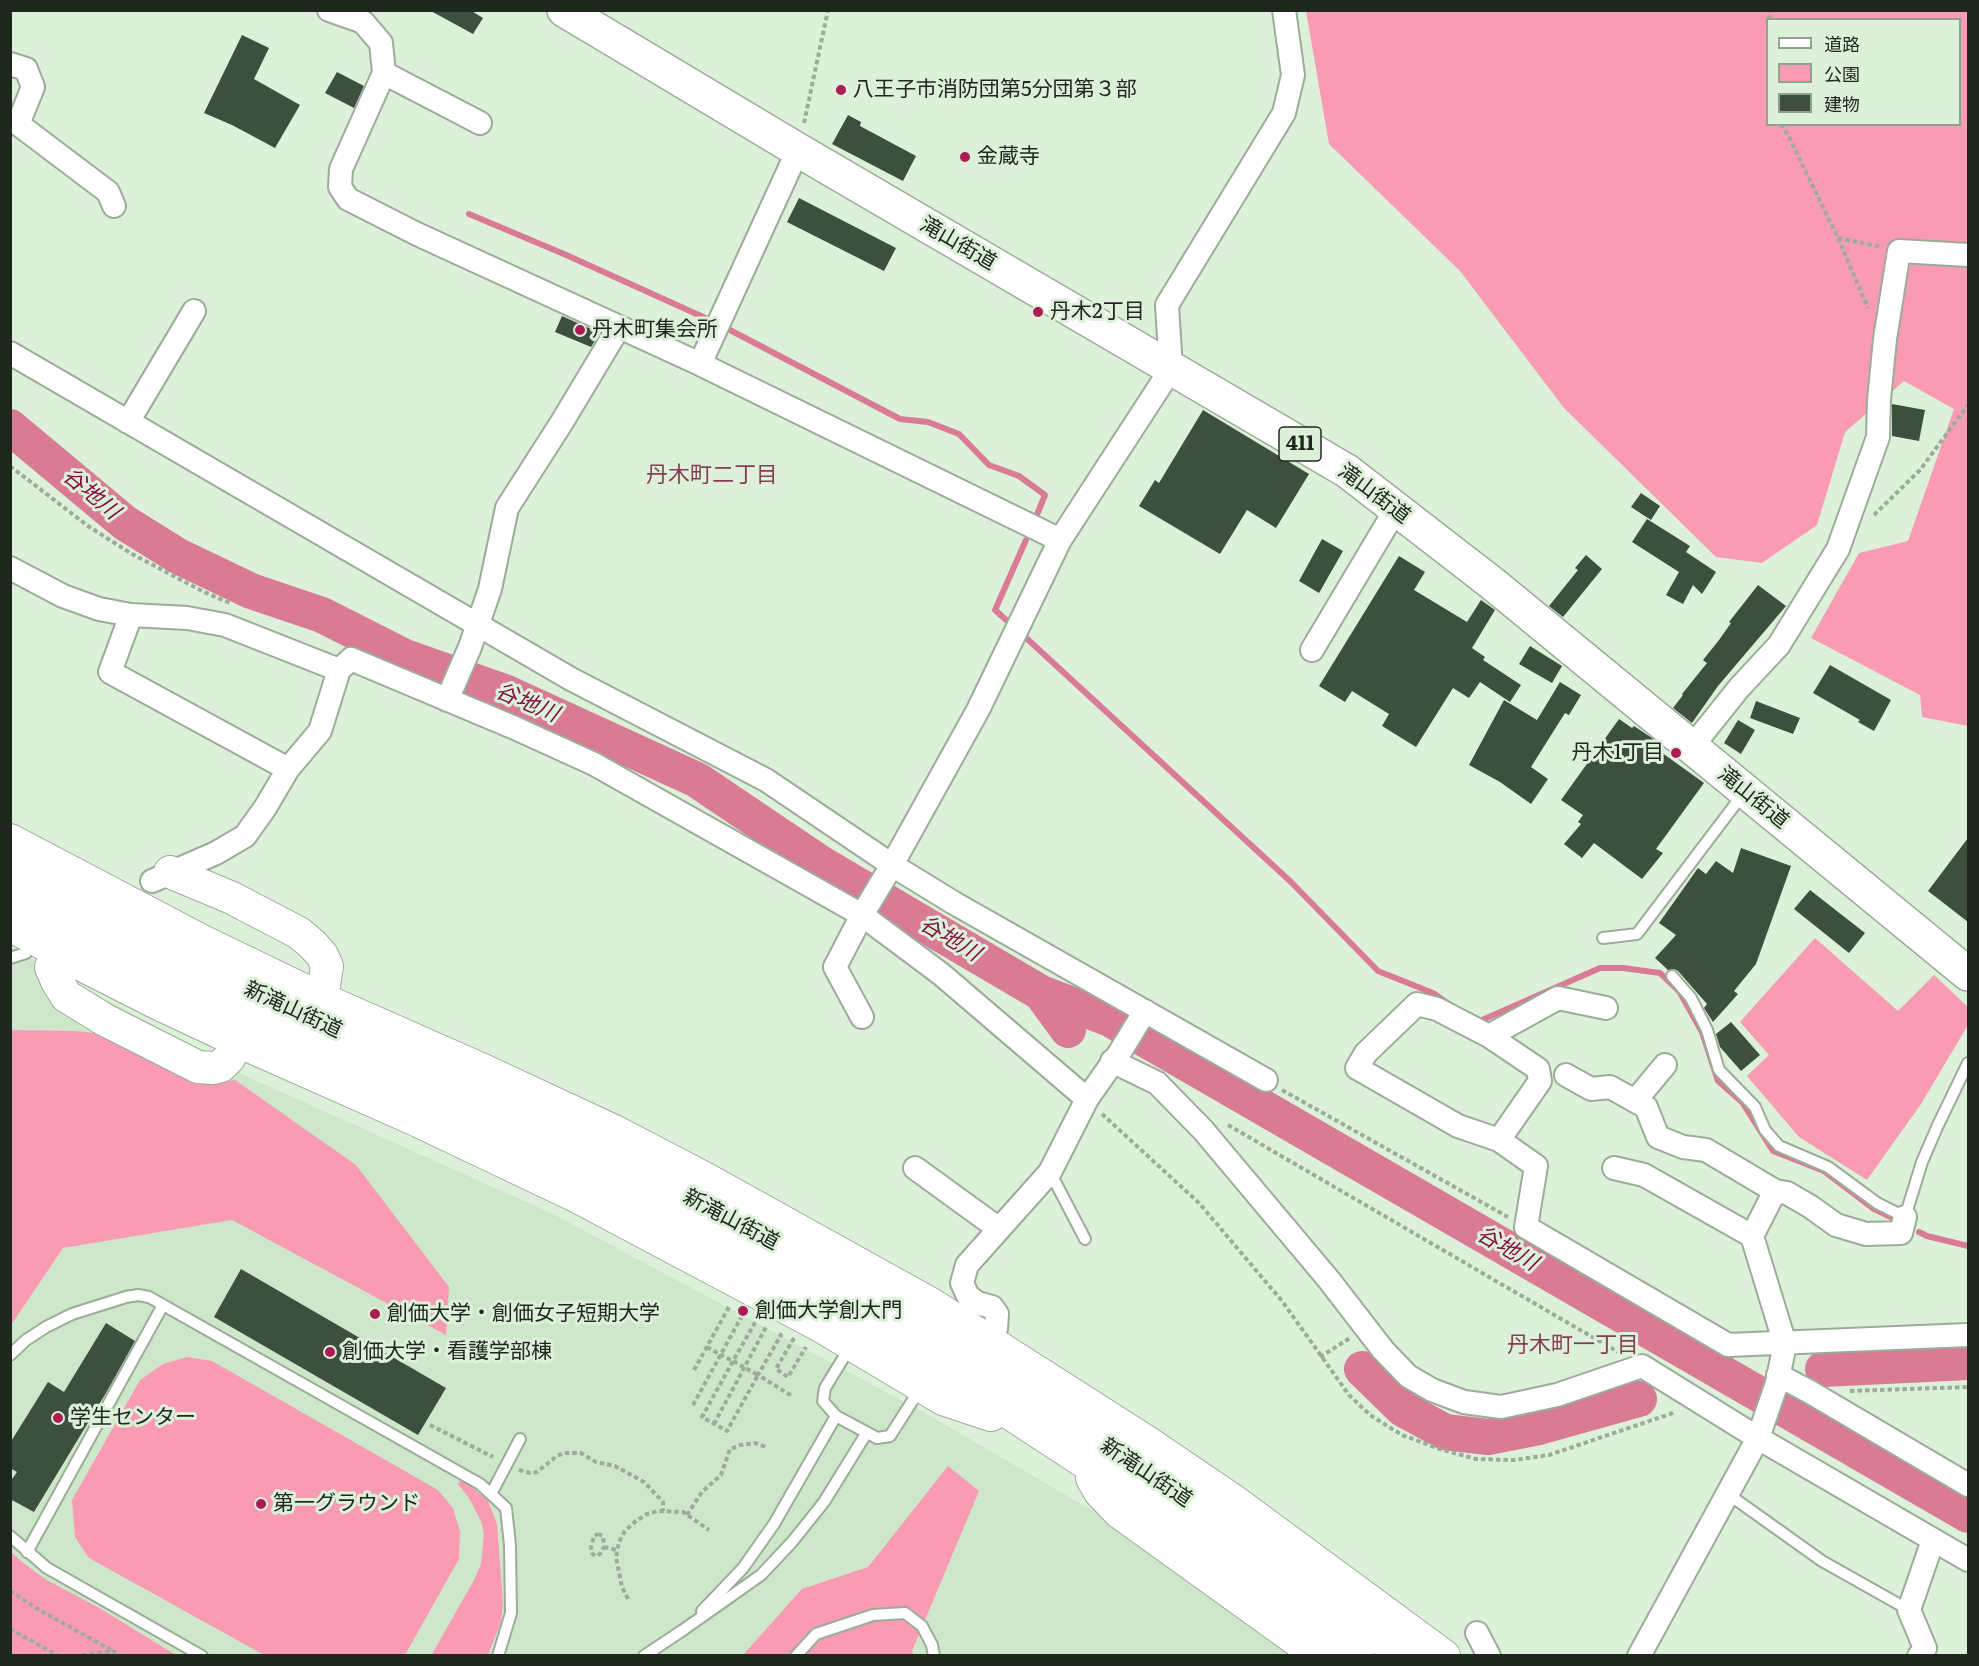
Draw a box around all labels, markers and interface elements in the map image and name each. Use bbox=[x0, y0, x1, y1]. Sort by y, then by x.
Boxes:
legend bbox=[1766, 18, 1961, 126]
text: 道路 bbox=[1824, 30, 1860, 57]
text: 公園 bbox=[1824, 60, 1860, 87]
place label: 八王子市消防団第5分団第３部 bbox=[853, 77, 1137, 103]
marker: 八王子市消防団第5分団第３部 bbox=[834, 83, 848, 97]
text: 建物 bbox=[1824, 90, 1860, 117]
place label: 金蔵寺 bbox=[977, 144, 1040, 170]
marker: 金蔵寺 bbox=[958, 150, 972, 164]
street label: 滝山街道 bbox=[915, 212, 1001, 276]
place label: 丹木2丁目 bbox=[1050, 299, 1145, 325]
marker: 丹木2丁目 bbox=[1031, 305, 1045, 319]
place label: 丹木町集会所 bbox=[592, 317, 718, 343]
marker: 丹木町集会所 bbox=[573, 323, 587, 337]
road number: 411 bbox=[1279, 427, 1321, 461]
street label: 滝山街道 bbox=[1333, 459, 1415, 529]
water label: 谷地川 bbox=[57, 463, 125, 525]
district label: 丹木町二丁目 bbox=[646, 463, 778, 489]
water label: 谷地川 bbox=[491, 678, 563, 728]
place label: 丹木1丁目 bbox=[1571, 740, 1664, 766]
marker: 丹木1丁目 bbox=[1669, 746, 1683, 760]
street label: 滝山街道 bbox=[1712, 762, 1794, 834]
water label: 谷地川 bbox=[915, 911, 985, 967]
street label: 新滝山街道 bbox=[240, 976, 346, 1044]
street label: 新滝山街道 bbox=[679, 1184, 783, 1256]
water label: 谷地川 bbox=[1472, 1221, 1542, 1277]
place label: 創価大学創大門 bbox=[755, 1298, 902, 1324]
place label: 創価大学・創価女子短期大学 bbox=[387, 1301, 660, 1327]
marker: 創価大学創大門 bbox=[736, 1304, 750, 1318]
marker: 創価大学・創価女子短期大学 bbox=[368, 1307, 382, 1321]
district label: 丹木町一丁目 bbox=[1507, 1333, 1639, 1359]
place label: 創価大学・看護学部棟 bbox=[342, 1339, 552, 1365]
marker: 創価大学・看護学部棟 bbox=[323, 1345, 337, 1359]
place label: 学生センター bbox=[70, 1405, 196, 1431]
marker: 学生センター bbox=[51, 1411, 65, 1425]
street label: 新滝山街道 bbox=[1095, 1433, 1197, 1513]
place label: 第一グラウンド bbox=[273, 1491, 420, 1517]
marker: 第一グラウンド bbox=[254, 1497, 268, 1511]

